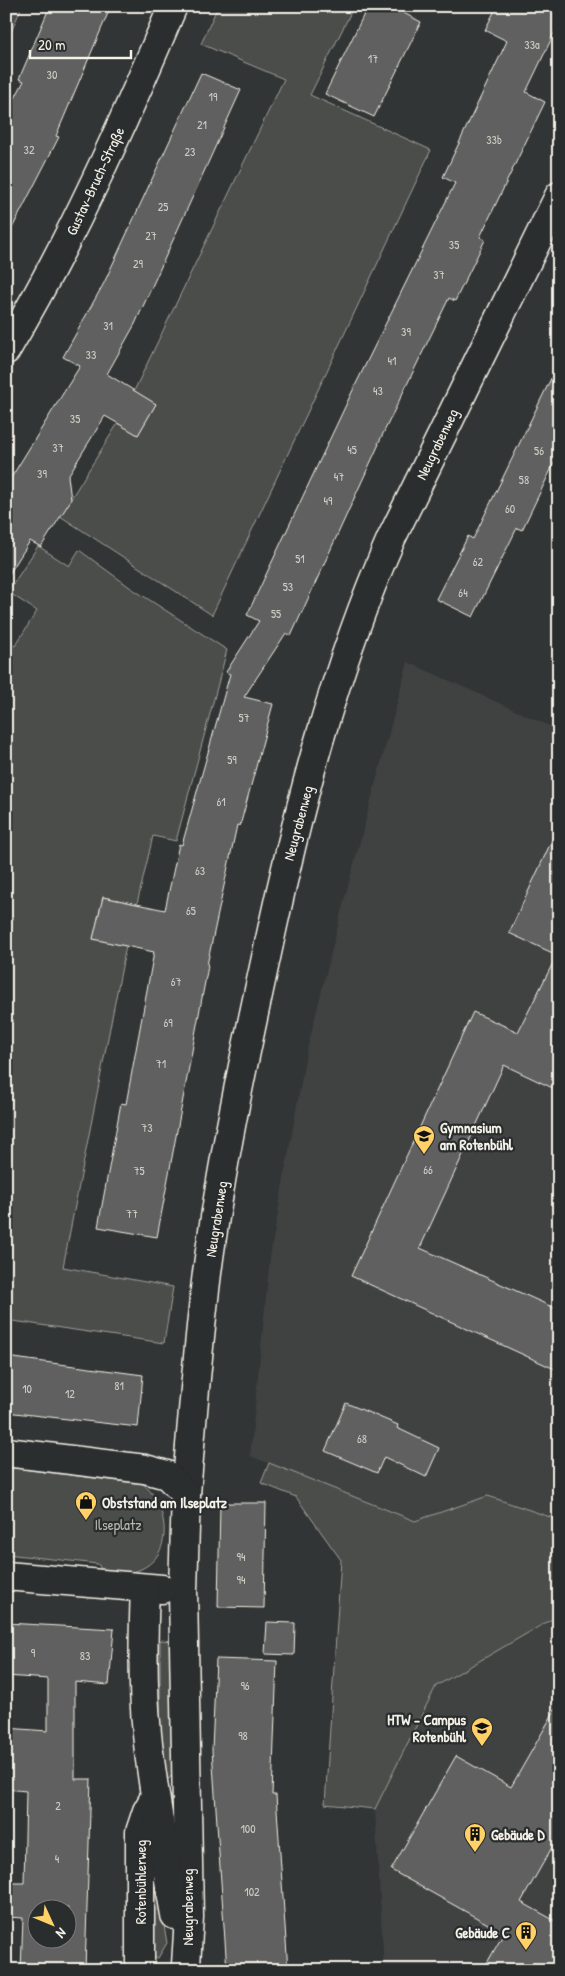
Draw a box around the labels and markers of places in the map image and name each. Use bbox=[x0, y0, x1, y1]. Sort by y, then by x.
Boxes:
place label: Gymnasium am Rotenbühl bbox=[440, 1117, 514, 1155]
school or university icon: Gymnasium am Rotenbühl bbox=[412, 1124, 436, 1155]
shop icon: Obststand am Ilseplatz bbox=[74, 1490, 98, 1521]
place label: Obststand am Ilseplatz bbox=[102, 1492, 228, 1514]
place label: HTW - Campus Rotenbühl bbox=[387, 1709, 467, 1747]
school or university icon: HTW - Campus Rotenbühl bbox=[470, 1716, 494, 1747]
building icon: Gebäude D bbox=[463, 1822, 487, 1853]
place label: Gebäude D bbox=[491, 1824, 546, 1845]
building icon: Gebäude C bbox=[514, 1920, 538, 1951]
place label: Gebäude C bbox=[455, 1922, 510, 1943]

